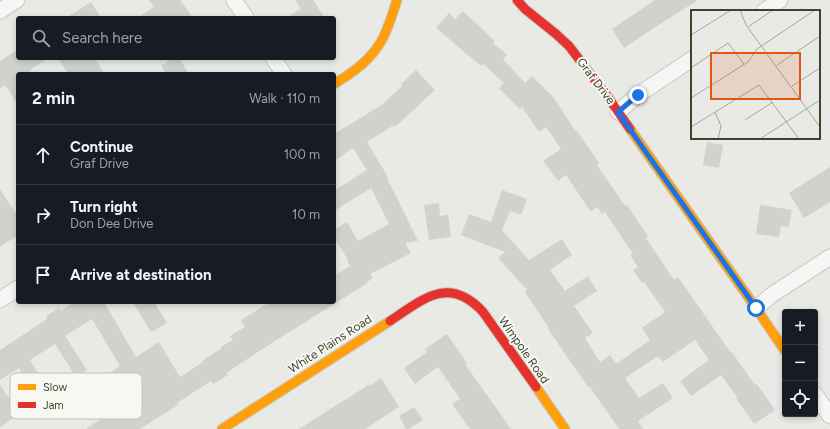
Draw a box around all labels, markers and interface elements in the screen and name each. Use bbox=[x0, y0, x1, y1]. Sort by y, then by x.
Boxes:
inset map bbox=[691, 10, 820, 139]
search box bbox=[16, 16, 336, 60]
icon: search bbox=[30, 27, 52, 49]
text: Search here bbox=[62, 29, 142, 47]
street label: Graf Drive bbox=[574, 55, 618, 107]
route end bbox=[629, 86, 647, 104]
text: 2 min bbox=[32, 88, 75, 108]
text: Walk · 110 m bbox=[249, 91, 320, 106]
text: Continue bbox=[70, 138, 133, 156]
icon: ahead bbox=[32, 144, 54, 166]
text: 100 m bbox=[284, 147, 320, 162]
text: Graf Drive bbox=[70, 156, 129, 171]
text: Turn right bbox=[70, 198, 138, 216]
icon: right bbox=[32, 204, 54, 226]
text: 10 m bbox=[292, 207, 320, 222]
text: Don Dee Drive bbox=[70, 216, 153, 231]
icon: arrive bbox=[32, 264, 54, 286]
text: Arrive at destination bbox=[70, 266, 211, 284]
route start bbox=[747, 299, 765, 317]
map controls bbox=[782, 309, 818, 417]
button: + bbox=[782, 309, 818, 345]
street label: White Plains Road bbox=[286, 312, 374, 376]
street label: Wimpole Road bbox=[496, 314, 552, 386]
button: − bbox=[782, 345, 818, 381]
legend bbox=[10, 373, 142, 419]
text: Slow bbox=[43, 381, 67, 394]
button: locate bbox=[782, 381, 818, 417]
text: Jam bbox=[43, 399, 64, 412]

